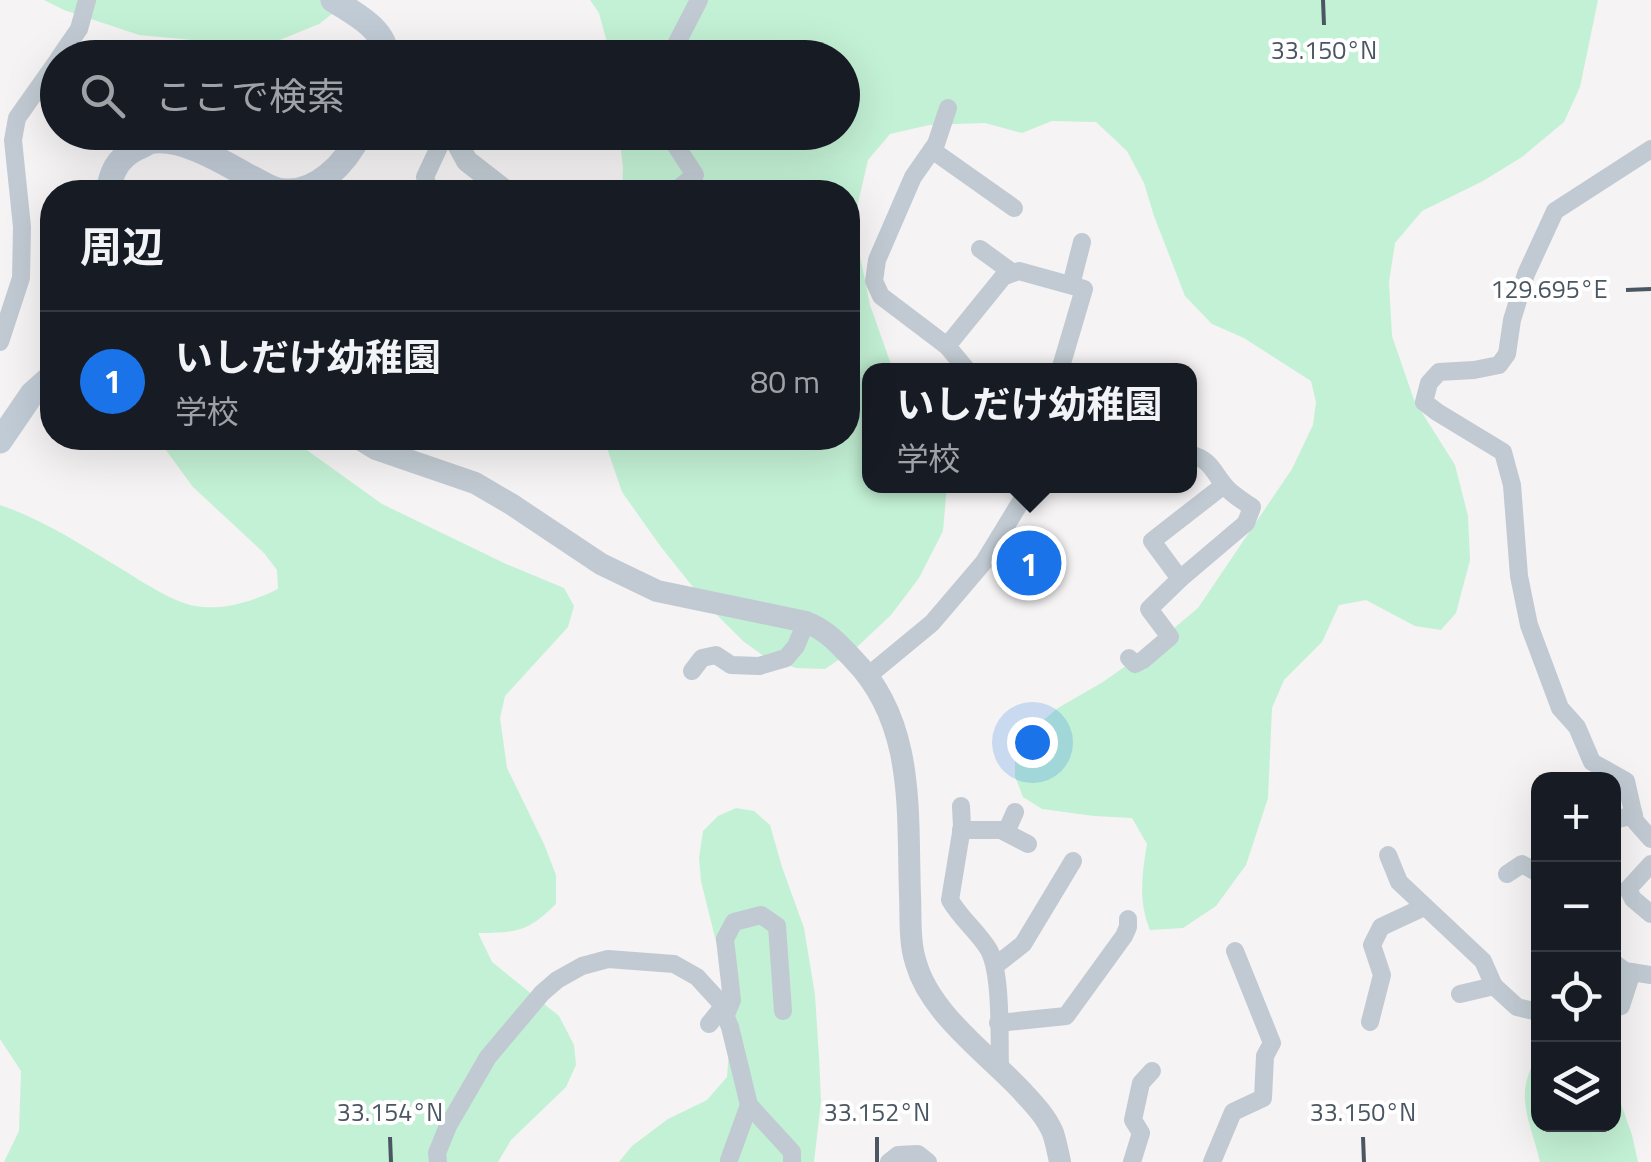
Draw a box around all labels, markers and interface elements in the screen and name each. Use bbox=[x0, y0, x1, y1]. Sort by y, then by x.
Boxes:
text: 33.150°N bbox=[1271, 31, 1377, 69]
search box bbox=[40, 40, 860, 150]
text: ここで検索 bbox=[155, 67, 345, 125]
icon: search bbox=[75, 68, 130, 123]
text: 周辺 bbox=[80, 214, 164, 278]
text: 129.695°E bbox=[1490, 270, 1608, 308]
text: いしだけ幼稚園 bbox=[175, 328, 441, 386]
text: 1 bbox=[104, 357, 121, 405]
text: 80 m bbox=[750, 357, 820, 405]
popup bbox=[862, 363, 1197, 493]
text: いしだけ幼稚園 bbox=[896, 375, 1163, 433]
text: 学校 bbox=[175, 387, 239, 435]
text: 学校 bbox=[896, 434, 961, 482]
pin: 1 bbox=[996, 526, 1062, 600]
your location bbox=[1007, 717, 1058, 768]
map controls bbox=[1531, 772, 1621, 1132]
button: + bbox=[1531, 772, 1621, 862]
button: − bbox=[1531, 862, 1621, 952]
button: locate bbox=[1531, 952, 1621, 1042]
button: layers bbox=[1531, 1042, 1621, 1132]
text: 33.154°N bbox=[337, 1093, 443, 1131]
text: 33.152°N bbox=[824, 1093, 930, 1131]
text: 33.150°N bbox=[1310, 1093, 1416, 1131]

